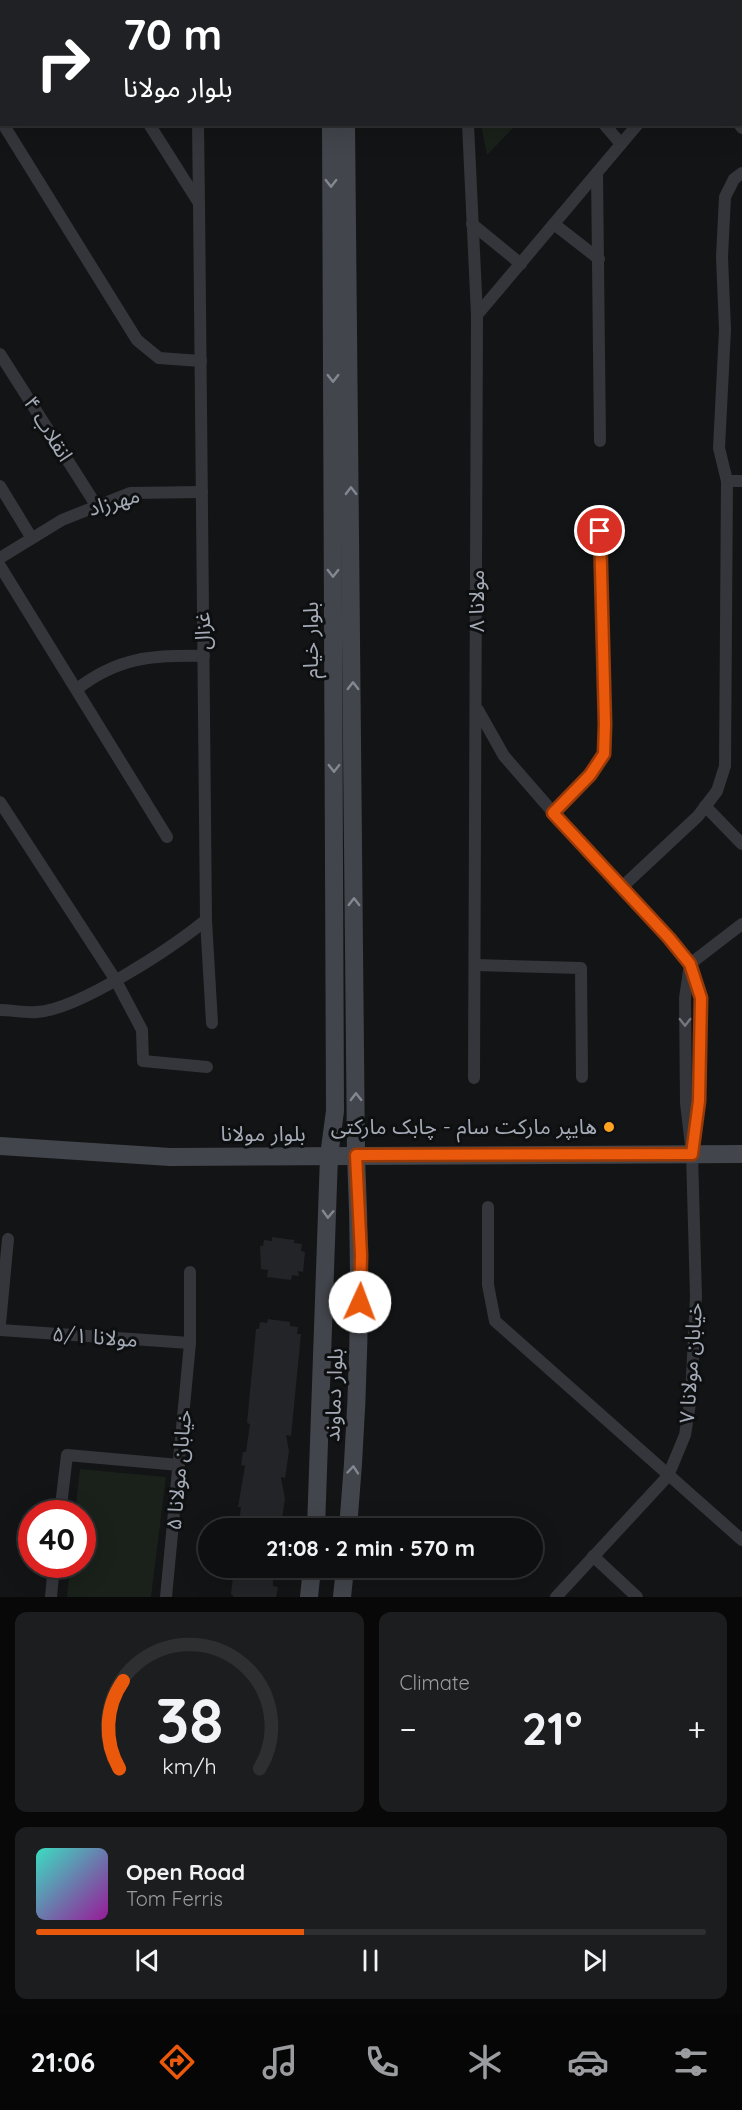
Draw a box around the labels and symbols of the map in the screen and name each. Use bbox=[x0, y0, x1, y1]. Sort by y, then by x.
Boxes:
one-way arrow bbox=[325, 178, 338, 187]
one-way arrow bbox=[327, 373, 339, 382]
street label: انقلاب ۴ bbox=[19, 391, 79, 466]
street label: مهرزاد bbox=[85, 481, 142, 521]
one-way arrow bbox=[345, 486, 357, 495]
pin bbox=[574, 505, 625, 556]
one-way arrow bbox=[327, 568, 339, 577]
street label: مولانا ۸ bbox=[463, 570, 489, 632]
street label: بلوار خیام bbox=[297, 602, 327, 678]
street label: غزال bbox=[189, 612, 215, 650]
one-way arrow bbox=[347, 681, 359, 690]
one-way arrow bbox=[328, 763, 340, 772]
one-way arrow bbox=[348, 897, 360, 906]
one-way arrow bbox=[679, 1018, 691, 1027]
one-way arrow bbox=[349, 1092, 362, 1101]
place label: هایپر مارکت سام - چابک مارکتی bbox=[331, 1113, 597, 1143]
street label: بلوار مولانا bbox=[220, 1120, 306, 1146]
marker: هایپر مارکت سام - چابک مارکتی bbox=[602, 1120, 616, 1134]
one-way arrow bbox=[322, 1210, 335, 1219]
position arrow bbox=[328, 1270, 392, 1334]
street label: خیابان مولانا ۷ bbox=[673, 1302, 707, 1424]
street label: مولانا ۵/۱ bbox=[51, 1320, 139, 1352]
street label: بلوار دماوند bbox=[318, 1348, 348, 1442]
street label: خیابان مولانا ۵ bbox=[160, 1409, 196, 1531]
one-way arrow bbox=[346, 1466, 359, 1475]
speed limit sign: 40 bbox=[18, 1500, 96, 1578]

